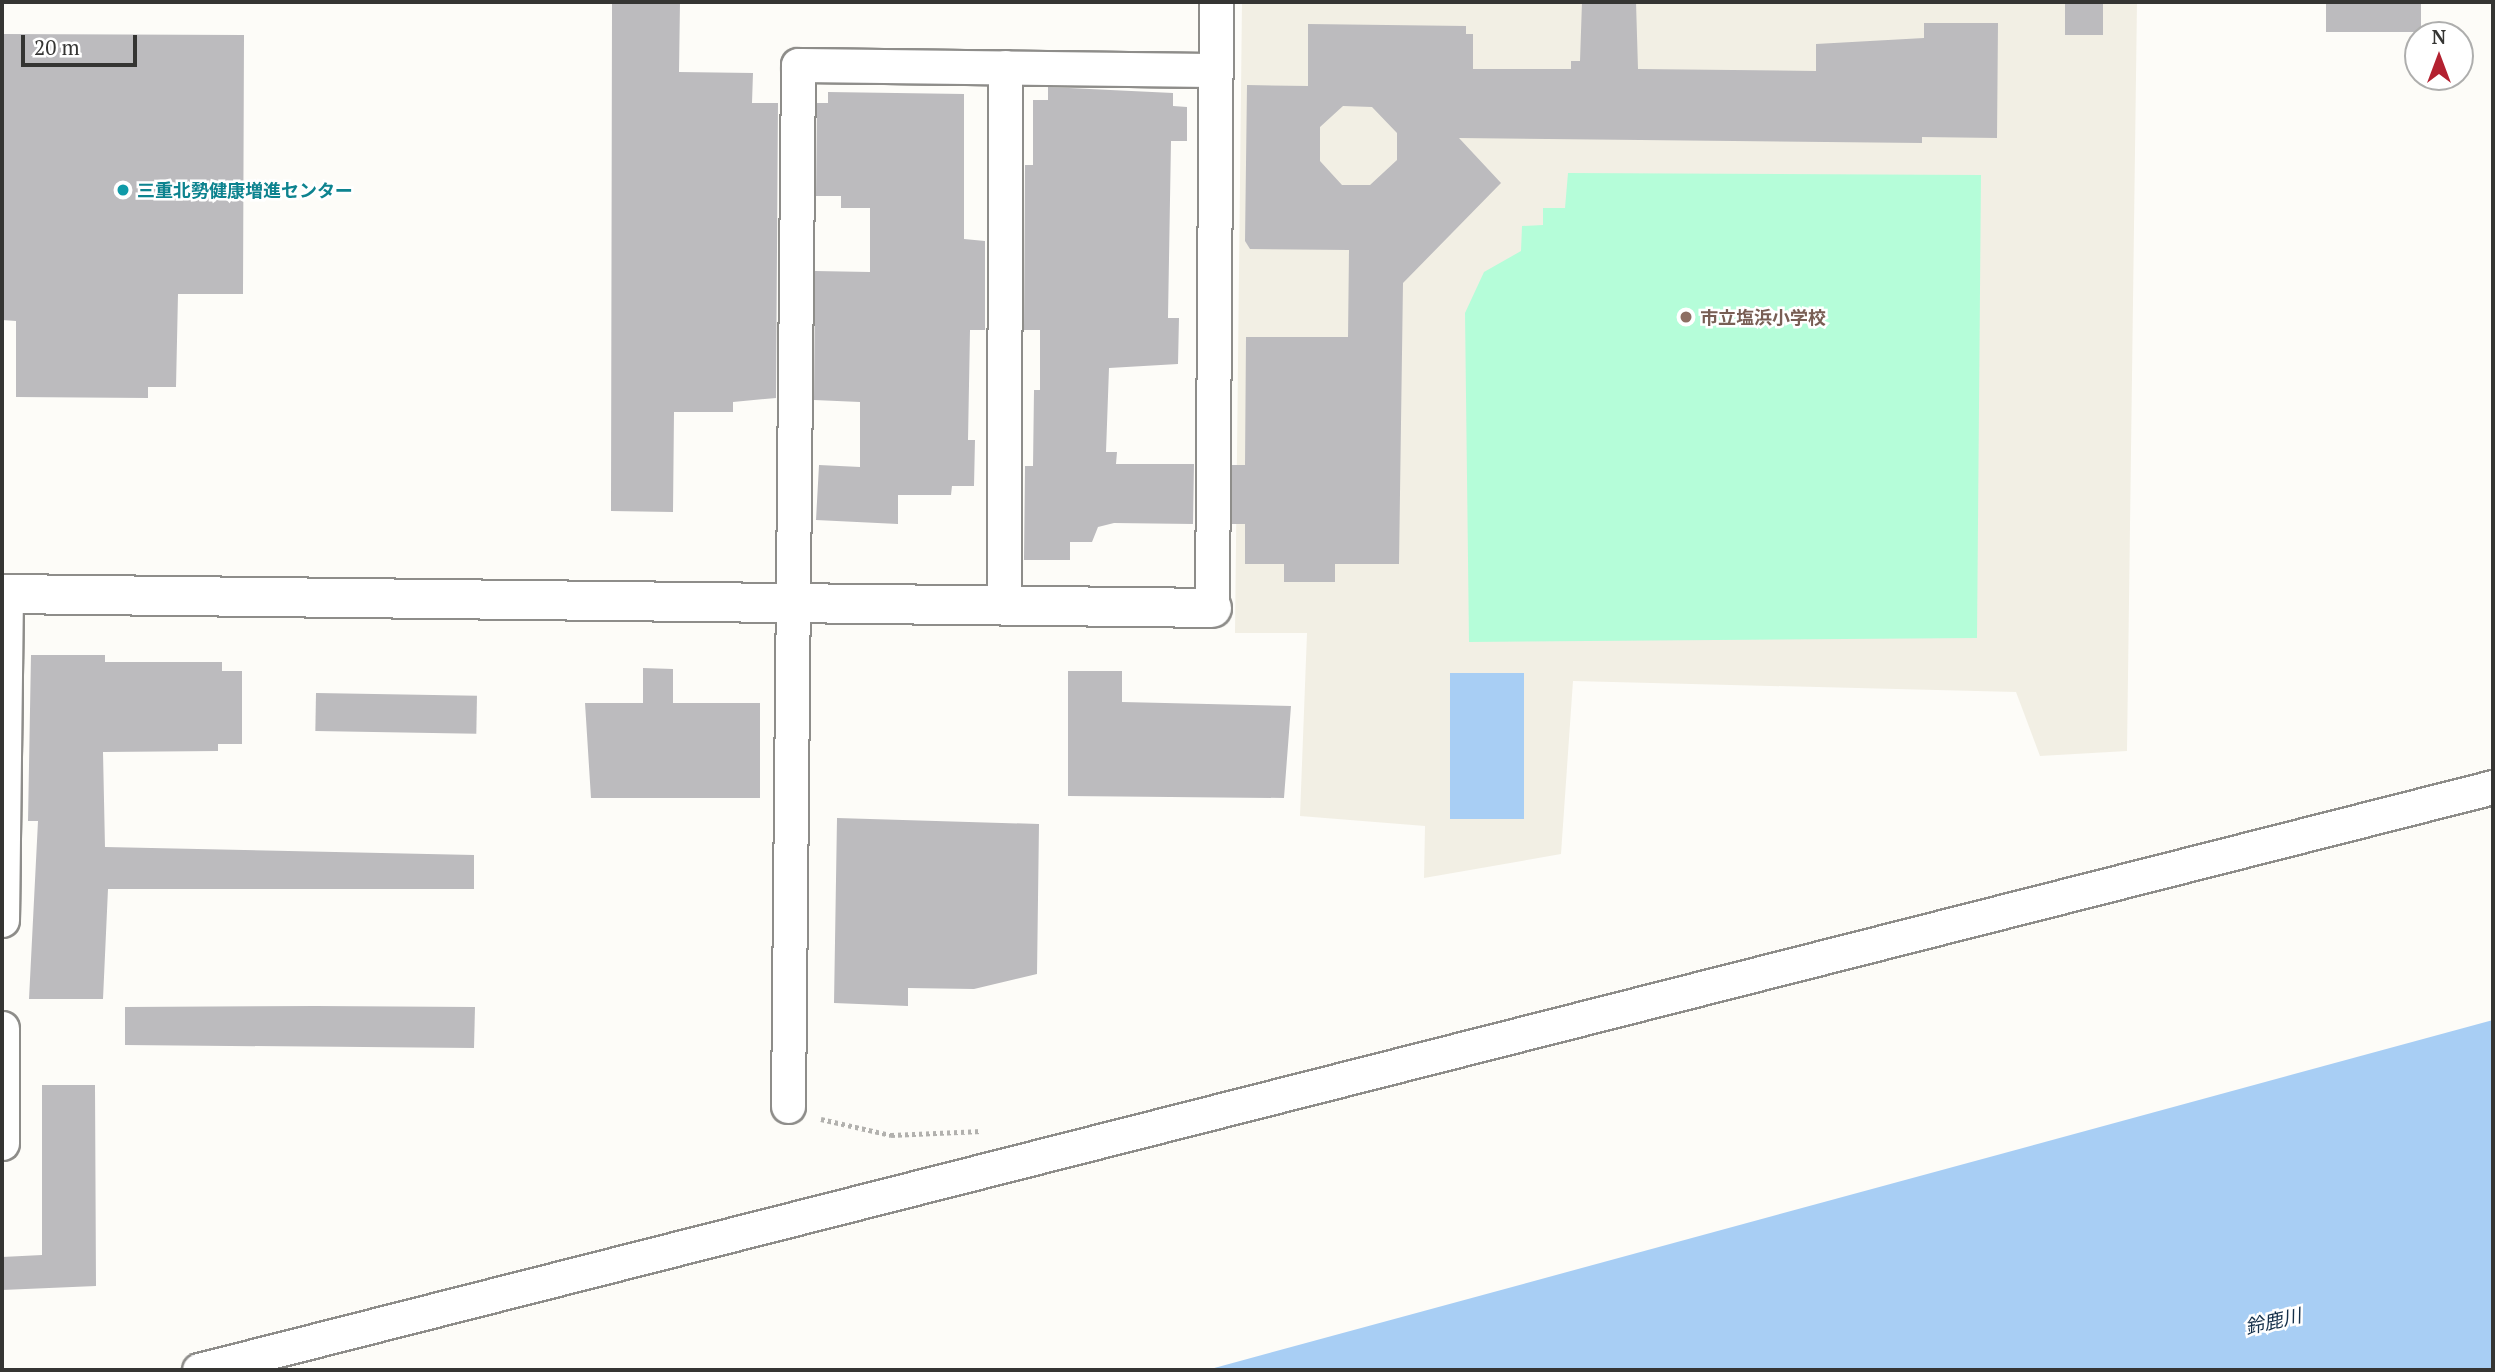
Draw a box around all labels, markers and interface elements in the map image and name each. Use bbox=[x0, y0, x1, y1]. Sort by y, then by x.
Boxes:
scale bar bbox=[24, 21, 140, 65]
north arrow bbox=[2404, 21, 2474, 91]
text: N bbox=[2432, 24, 2446, 49]
text: 20 m bbox=[34, 33, 80, 61]
place label: 三重北勢健康増進センター bbox=[137, 179, 353, 201]
marker: 三重北勢健康増進センター bbox=[115, 182, 131, 198]
place label: 市立塩浜小学校 bbox=[1700, 306, 1826, 328]
marker: 市立塩浜小学校 bbox=[1678, 309, 1694, 325]
water label: 鈴鹿川 bbox=[2243, 1303, 2303, 1339]

